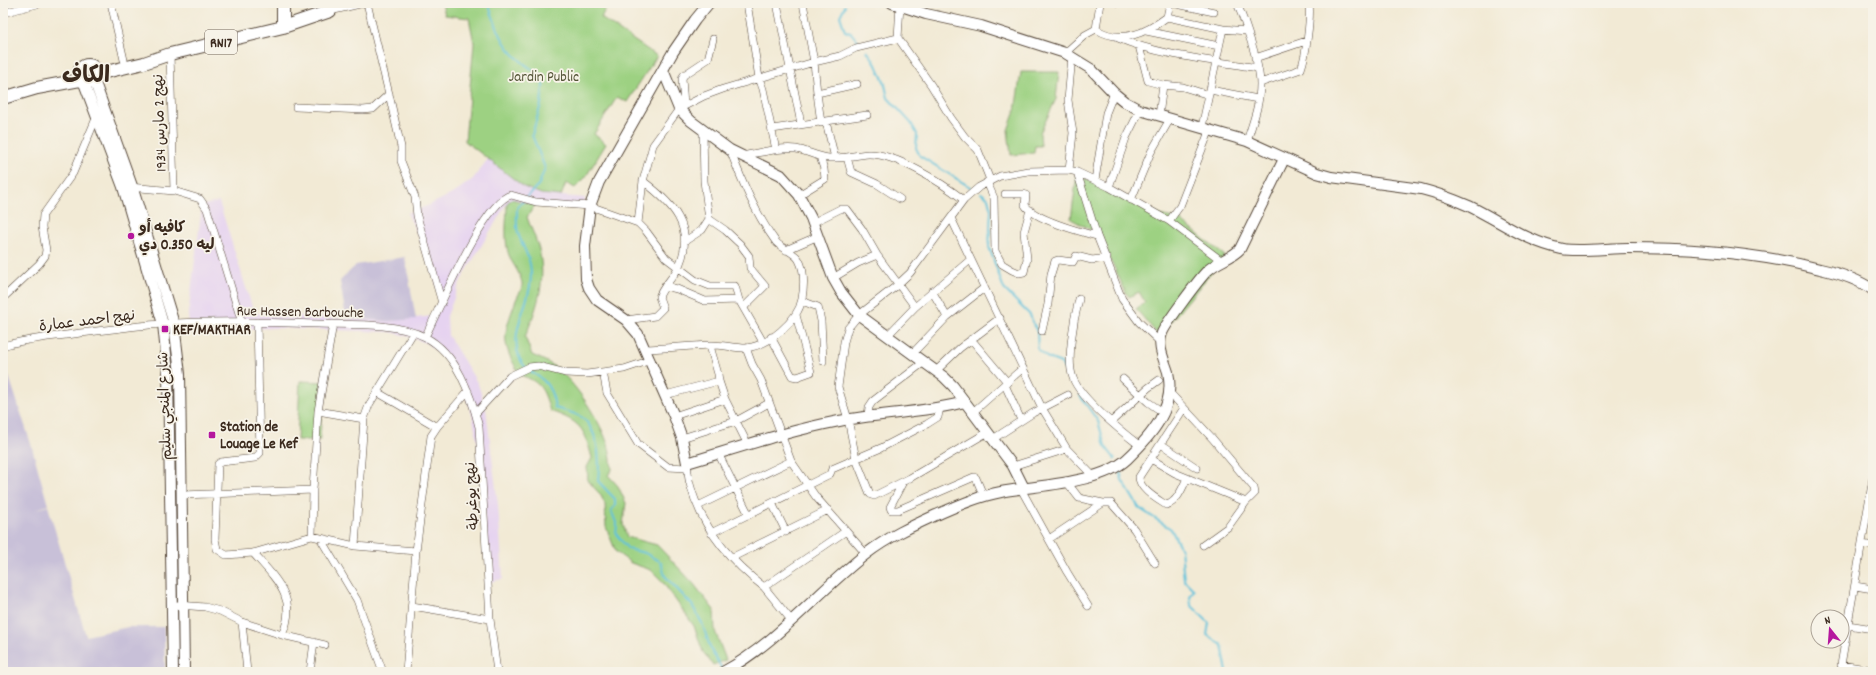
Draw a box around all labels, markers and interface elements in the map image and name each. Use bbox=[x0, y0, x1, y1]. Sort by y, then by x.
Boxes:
road number: RN17 bbox=[205, 30, 237, 54]
district label: الكاف bbox=[62, 61, 110, 94]
park label: Jardin Public bbox=[509, 67, 579, 89]
street label: نهج 2 مارس 1934 bbox=[148, 74, 174, 172]
place label: كافيه أو ليه 0.350 دي bbox=[138, 217, 214, 257]
marker: كافيه أو ليه 0.350 دي bbox=[126, 231, 136, 241]
street label: Rue Hassen Barbouche bbox=[236, 301, 364, 325]
street label: نهج احمد عمارة bbox=[38, 305, 137, 339]
place label: KEF/MAKTHAR bbox=[173, 320, 251, 342]
marker: KEF/MAKTHAR bbox=[160, 324, 170, 334]
street label: شارع المنجي سليم bbox=[153, 351, 179, 460]
place label: Station de Louage Le Kef bbox=[220, 417, 299, 456]
marker: Station de Louage Le Kef bbox=[207, 430, 217, 440]
street label: نهج يوغرطة bbox=[460, 461, 486, 530]
north arrow bbox=[1810, 609, 1850, 649]
text: N bbox=[1823, 613, 1833, 630]

